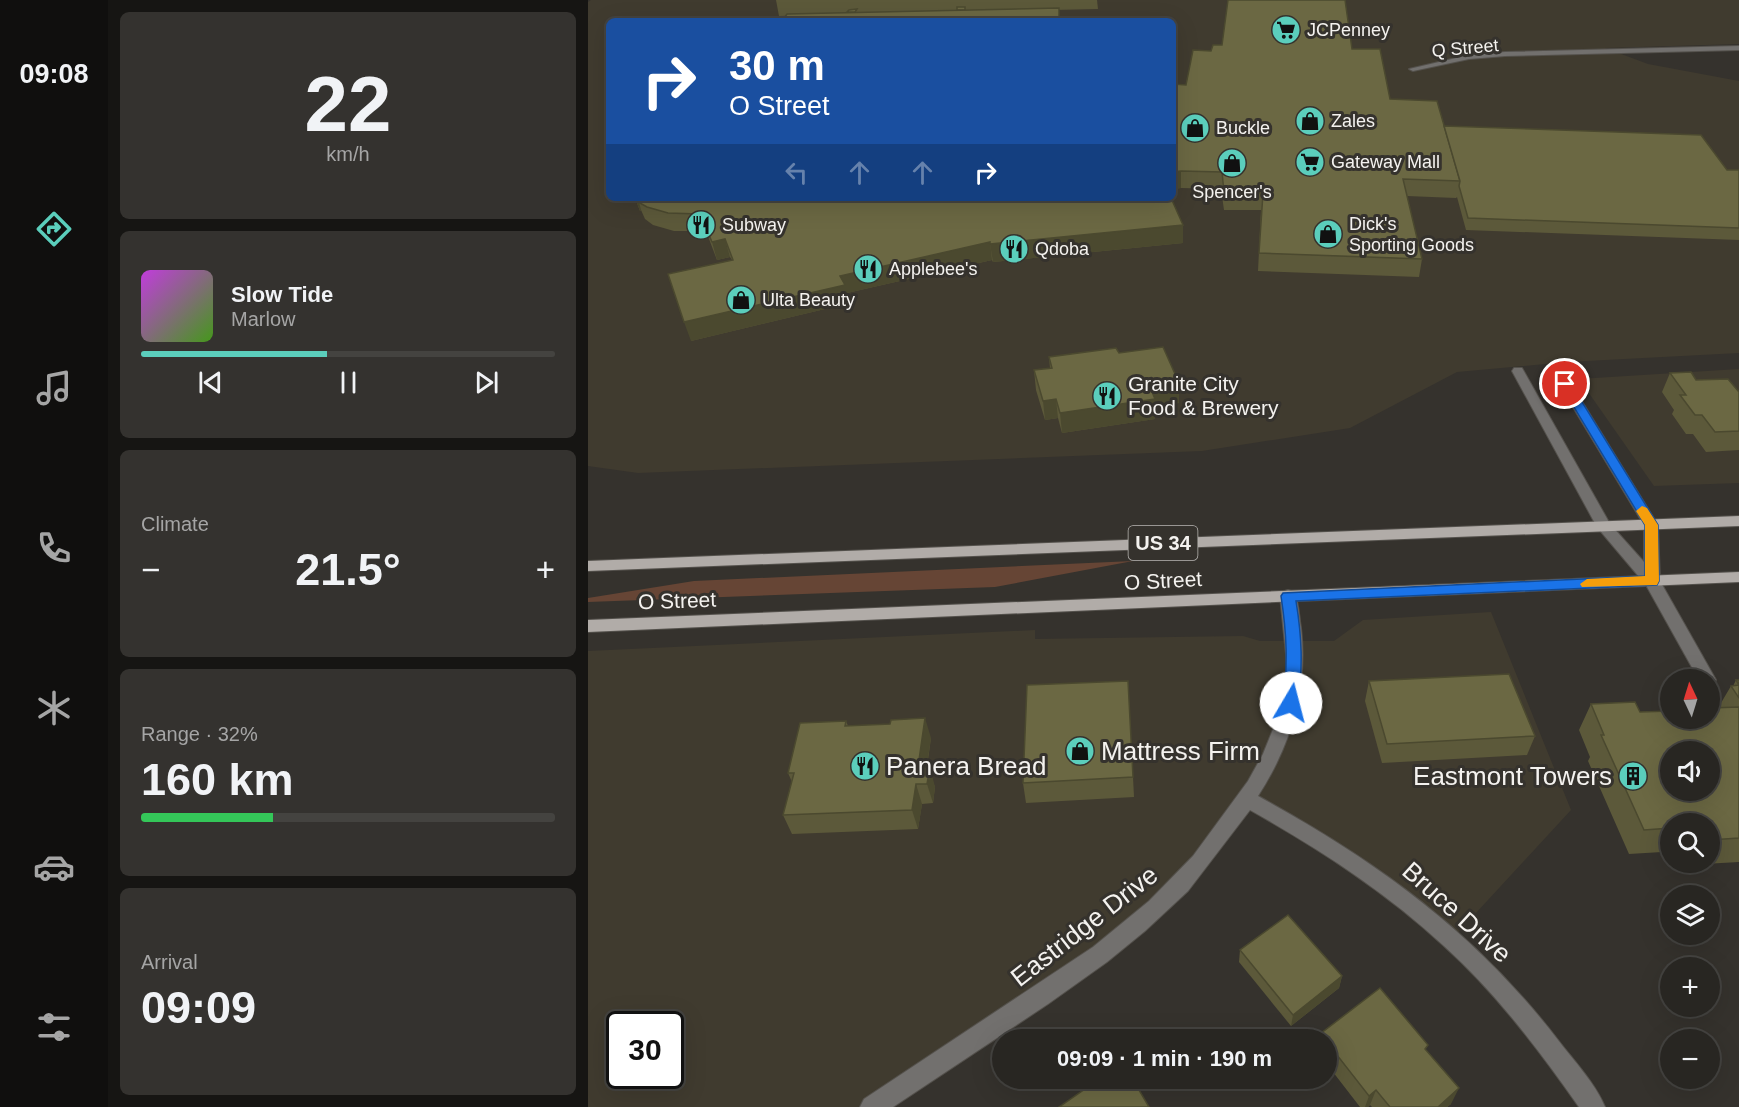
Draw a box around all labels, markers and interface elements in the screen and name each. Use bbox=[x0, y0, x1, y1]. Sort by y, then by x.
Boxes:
supermarket icon: JCPenney bbox=[1270, 14, 1302, 46]
place label: JCPenney bbox=[1307, 20, 1390, 40]
street label: Q Street bbox=[1431, 35, 1499, 61]
icon: right bbox=[630, 42, 708, 120]
text: 30 m bbox=[729, 42, 825, 89]
text: 09:08 bbox=[19, 59, 89, 89]
text: 22 bbox=[305, 60, 391, 148]
text: O Street bbox=[729, 91, 830, 121]
shop icon: Zales bbox=[1294, 105, 1326, 137]
place label: Zales bbox=[1331, 111, 1375, 131]
shop icon: Buckle bbox=[1179, 112, 1211, 144]
place label: Buckle bbox=[1216, 118, 1270, 138]
text: km/h bbox=[326, 143, 370, 165]
supermarket icon: Gateway Mall bbox=[1294, 146, 1326, 178]
shop icon: Spencer's bbox=[1216, 147, 1248, 179]
place label: Gateway Mall bbox=[1331, 152, 1440, 172]
icon: left bbox=[780, 156, 813, 189]
icon: ahead bbox=[843, 156, 876, 189]
icon: ahead bbox=[906, 156, 939, 189]
icon: right bbox=[969, 156, 1002, 189]
place label: Spencer's bbox=[1192, 182, 1272, 202]
icon: directions bbox=[33, 208, 75, 250]
restaurant icon: Subway bbox=[685, 209, 717, 241]
place label: Dick's Sporting Goods bbox=[1349, 214, 1474, 255]
place label: Subway bbox=[722, 215, 786, 235]
shop icon: Dick's Sporting Goods bbox=[1312, 218, 1344, 250]
restaurant icon: Qdoba bbox=[998, 233, 1030, 265]
place label: Qdoba bbox=[1035, 239, 1090, 259]
restaurant icon: Applebee's bbox=[852, 253, 884, 285]
place label: Applebee's bbox=[889, 259, 978, 279]
text: Slow Tide bbox=[231, 282, 333, 307]
shop icon: Ulta Beauty bbox=[725, 284, 757, 316]
place label: Ulta Beauty bbox=[762, 290, 855, 310]
text: Marlow bbox=[231, 308, 295, 330]
pin bbox=[1539, 358, 1590, 409]
icon: previous bbox=[194, 366, 227, 399]
icon: pause bbox=[332, 366, 365, 399]
icon: next bbox=[470, 366, 503, 399]
icon: music bbox=[33, 367, 75, 409]
icon: arrive bbox=[1548, 367, 1581, 400]
place label: Granite City Food & Brewery bbox=[1128, 372, 1279, 419]
restaurant icon: Granite City Food & Brewery bbox=[1091, 380, 1123, 412]
text: Climate bbox=[141, 513, 209, 535]
road number: US 34 bbox=[1128, 526, 1198, 560]
icon: phone bbox=[33, 527, 75, 569]
text: 21.5° bbox=[295, 544, 401, 595]
text: − bbox=[141, 551, 160, 588]
text: + bbox=[536, 551, 555, 588]
street label: O Street bbox=[1123, 567, 1203, 594]
street label: O Street bbox=[638, 588, 717, 613]
north arrow bbox=[1660, 669, 1720, 729]
map controls bbox=[1660, 669, 1720, 1089]
position arrow bbox=[1259, 671, 1323, 735]
icon: climate bbox=[33, 687, 75, 729]
text: Range · 32% bbox=[141, 723, 258, 745]
shop icon: Mattress Firm bbox=[1064, 735, 1096, 767]
place label: Mattress Firm bbox=[1101, 736, 1260, 766]
button: sound bbox=[1660, 741, 1720, 801]
restaurant icon: Panera Bread bbox=[849, 750, 881, 782]
place label: Panera Bread bbox=[886, 751, 1046, 781]
text: 160 km bbox=[141, 754, 294, 805]
building icon: Eastmont Towers bbox=[1617, 760, 1649, 792]
place label: Eastmont Towers bbox=[1413, 761, 1612, 791]
button: search bbox=[1660, 813, 1720, 873]
icon: car bbox=[33, 846, 75, 888]
street label: Bruce Drive bbox=[1396, 855, 1518, 969]
street label: Eastridge Drive bbox=[1005, 859, 1163, 993]
button: layers bbox=[1660, 885, 1720, 945]
text: Arrival bbox=[141, 951, 198, 973]
button: + bbox=[1660, 957, 1720, 1017]
text: 09:09 bbox=[141, 982, 256, 1033]
icon: filters bbox=[33, 1006, 75, 1048]
speed limit sign: 30 bbox=[606, 1011, 684, 1089]
button: − bbox=[1660, 1029, 1720, 1089]
text: 09:09 · 1 min · 190 m bbox=[1057, 1046, 1272, 1071]

